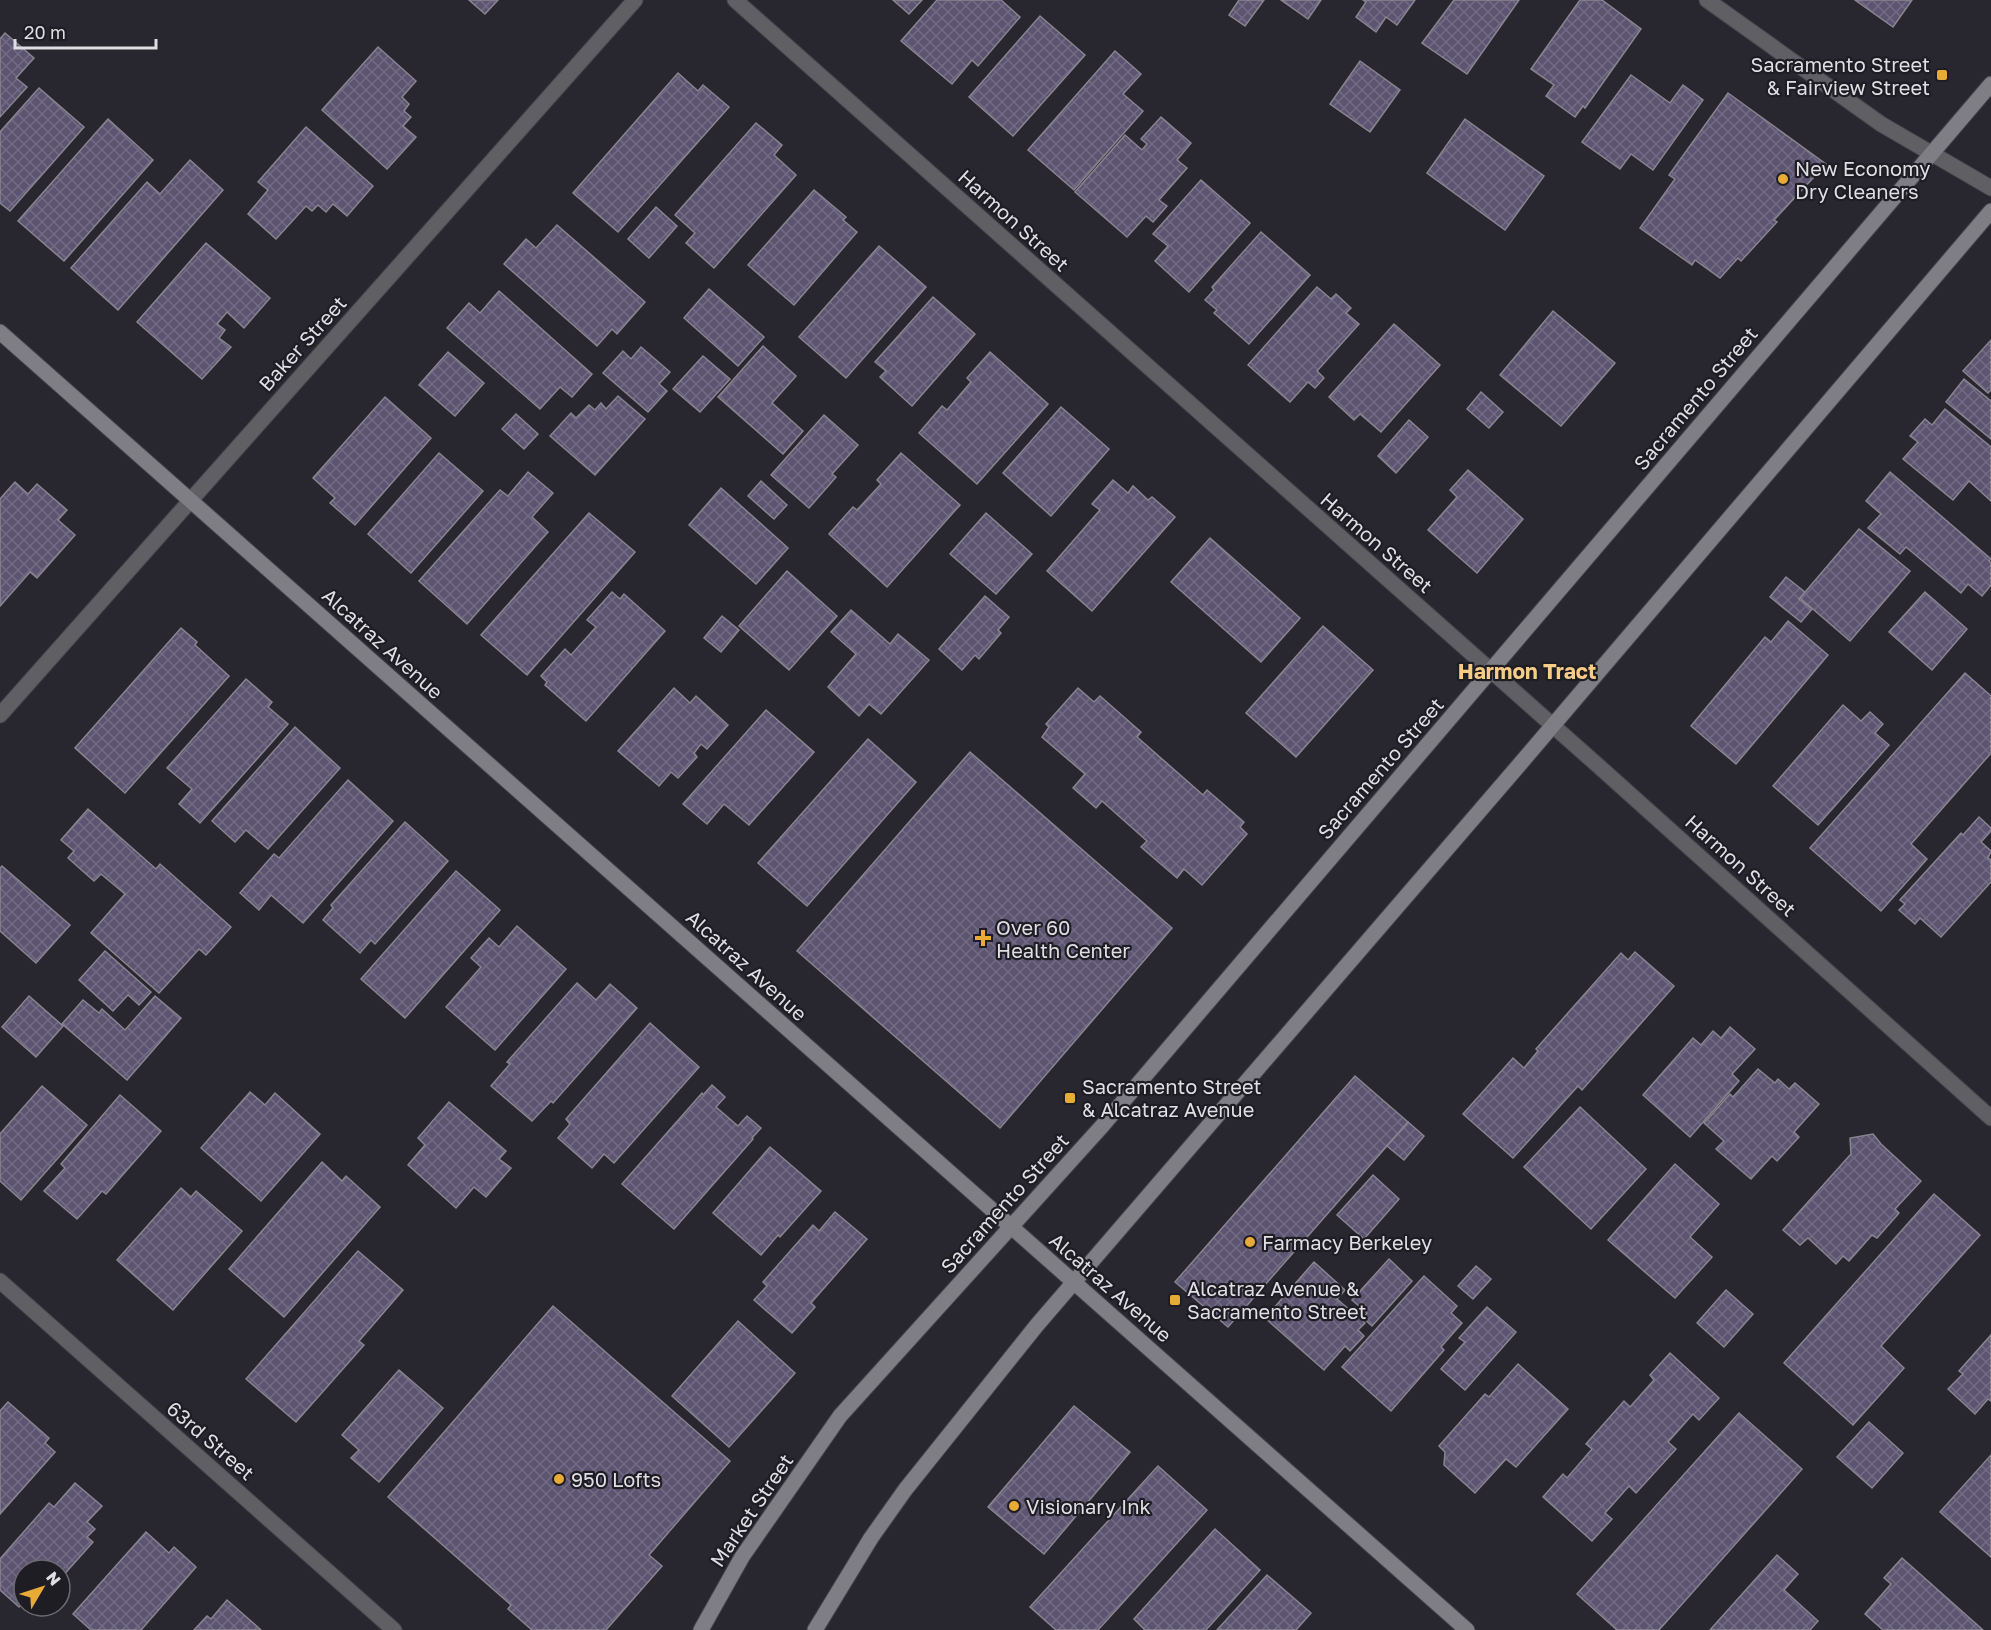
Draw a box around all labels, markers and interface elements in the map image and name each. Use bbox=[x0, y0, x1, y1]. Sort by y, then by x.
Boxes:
scale bar bbox=[15, 12, 156, 50]
text: 20 m bbox=[24, 21, 66, 43]
place label: Sacramento Street & Fairview Street bbox=[1751, 52, 1930, 99]
marker: Sacramento Street & Fairview Street bbox=[1935, 68, 1949, 82]
place label: New Economy Dry Cleaners bbox=[1795, 156, 1931, 203]
street label: Harmon Street bbox=[954, 164, 1074, 276]
marker: New Economy Dry Cleaners bbox=[1776, 172, 1790, 186]
street label: Baker Street bbox=[253, 291, 351, 395]
street label: Sacramento Street bbox=[1628, 322, 1762, 474]
street label: Harmon Street bbox=[1316, 487, 1438, 597]
street label: Alcatraz Avenue bbox=[318, 583, 448, 703]
district label: Harmon Tract bbox=[1458, 658, 1596, 684]
street label: Sacramento Street bbox=[1312, 692, 1448, 844]
street label: Harmon Street bbox=[1681, 809, 1801, 921]
street label: Alcatraz Avenue bbox=[682, 905, 812, 1025]
place label: Over 60 Health Center bbox=[996, 915, 1130, 962]
marker: Over 60 Health Center bbox=[974, 929, 992, 947]
place label: Sacramento Street & Alcatraz Avenue bbox=[1082, 1074, 1262, 1121]
marker: Sacramento Street & Alcatraz Avenue bbox=[1063, 1091, 1077, 1105]
street label: Sacramento Street bbox=[935, 1128, 1073, 1278]
street label: Alcatraz Avenue bbox=[1045, 1227, 1177, 1347]
place label: Farmacy Berkeley bbox=[1262, 1230, 1432, 1254]
marker: Farmacy Berkeley bbox=[1243, 1235, 1257, 1249]
place label: Alcatraz Avenue & Sacramento Street bbox=[1187, 1276, 1367, 1323]
marker: Alcatraz Avenue & Sacramento Street bbox=[1168, 1293, 1182, 1307]
street label: 63rd Street bbox=[162, 1396, 260, 1484]
street label: Market Street bbox=[704, 1449, 798, 1571]
place label: 950 Lofts bbox=[571, 1467, 661, 1491]
marker: 950 Lofts bbox=[552, 1472, 566, 1486]
place label: Visionary Ink bbox=[1026, 1494, 1151, 1518]
marker: Visionary Ink bbox=[1007, 1499, 1021, 1513]
north arrow bbox=[12, 1558, 72, 1618]
text: N bbox=[42, 1568, 65, 1590]

